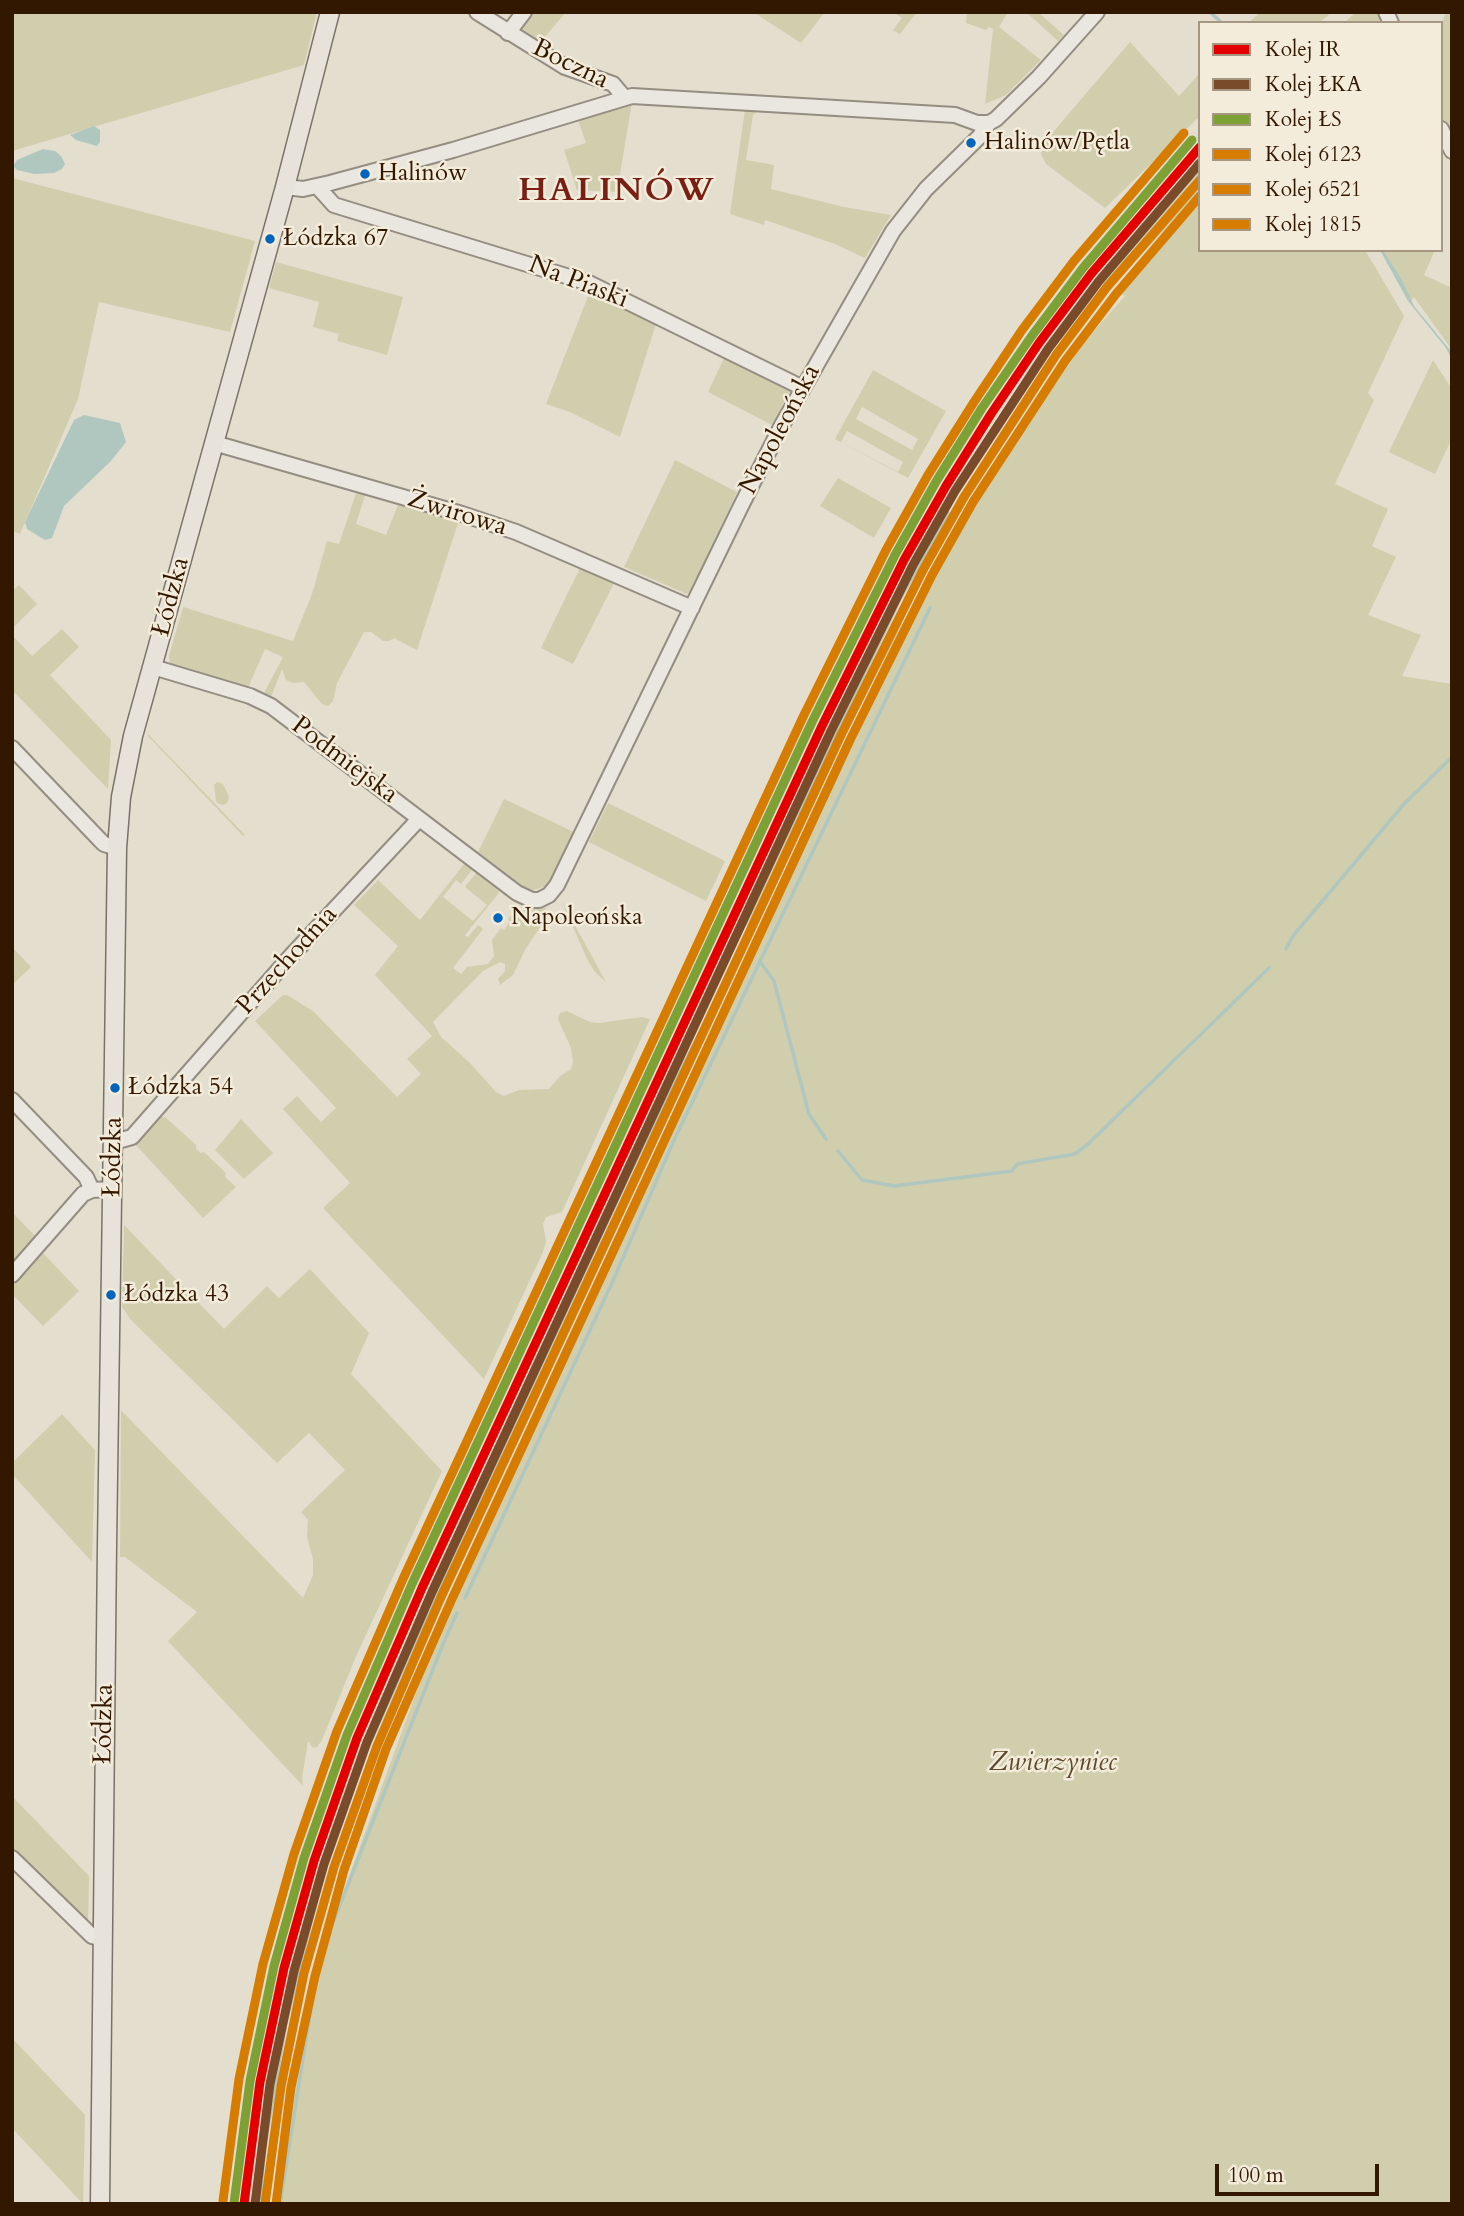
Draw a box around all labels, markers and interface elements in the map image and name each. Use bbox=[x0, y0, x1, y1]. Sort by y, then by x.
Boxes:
legend bbox=[1198, 21, 1443, 252]
street label: Boczna bbox=[527, 33, 613, 97]
text: Kolej IR bbox=[1265, 35, 1340, 64]
text: Kolej ŁKA bbox=[1265, 70, 1362, 99]
text: Kolej ŁS bbox=[1265, 105, 1342, 134]
place label: Halinów/Pętla bbox=[984, 129, 1130, 157]
marker: Halinów/Pętla bbox=[964, 136, 978, 150]
text: Kolej 6123 bbox=[1265, 140, 1361, 169]
place label: Halinów bbox=[378, 160, 467, 188]
marker: Halinów bbox=[358, 167, 372, 181]
district label: HALINÓW bbox=[519, 172, 715, 212]
text: Kolej 6521 bbox=[1265, 175, 1361, 204]
text: Kolej 1815 bbox=[1265, 210, 1361, 239]
place label: Łódzka 67 bbox=[283, 225, 388, 253]
marker: Łódzka 67 bbox=[263, 232, 277, 246]
street label: Na Piaski bbox=[524, 250, 632, 316]
street label: Napoleońska bbox=[734, 360, 828, 500]
street label: Żwirowa bbox=[404, 484, 510, 544]
street label: Łódzka bbox=[147, 554, 197, 640]
street label: Podmiejska bbox=[284, 711, 404, 811]
street label: Przechodnia bbox=[231, 900, 345, 1022]
place label: Napoleońska bbox=[511, 904, 642, 932]
marker: Napoleońska bbox=[491, 911, 505, 925]
place label: Łódzka 54 bbox=[128, 1074, 233, 1102]
marker: Łódzka 54 bbox=[108, 1081, 122, 1095]
street label: Łódzka bbox=[98, 1117, 130, 1197]
place label: Łódzka 43 bbox=[124, 1281, 229, 1309]
marker: Łódzka 43 bbox=[104, 1288, 118, 1302]
street label: Łódzka bbox=[89, 1684, 121, 1764]
park label: Zwierzyniec bbox=[989, 1748, 1117, 1780]
scale bar bbox=[1219, 2150, 1384, 2194]
text: 100 m bbox=[1228, 2161, 1284, 2190]

